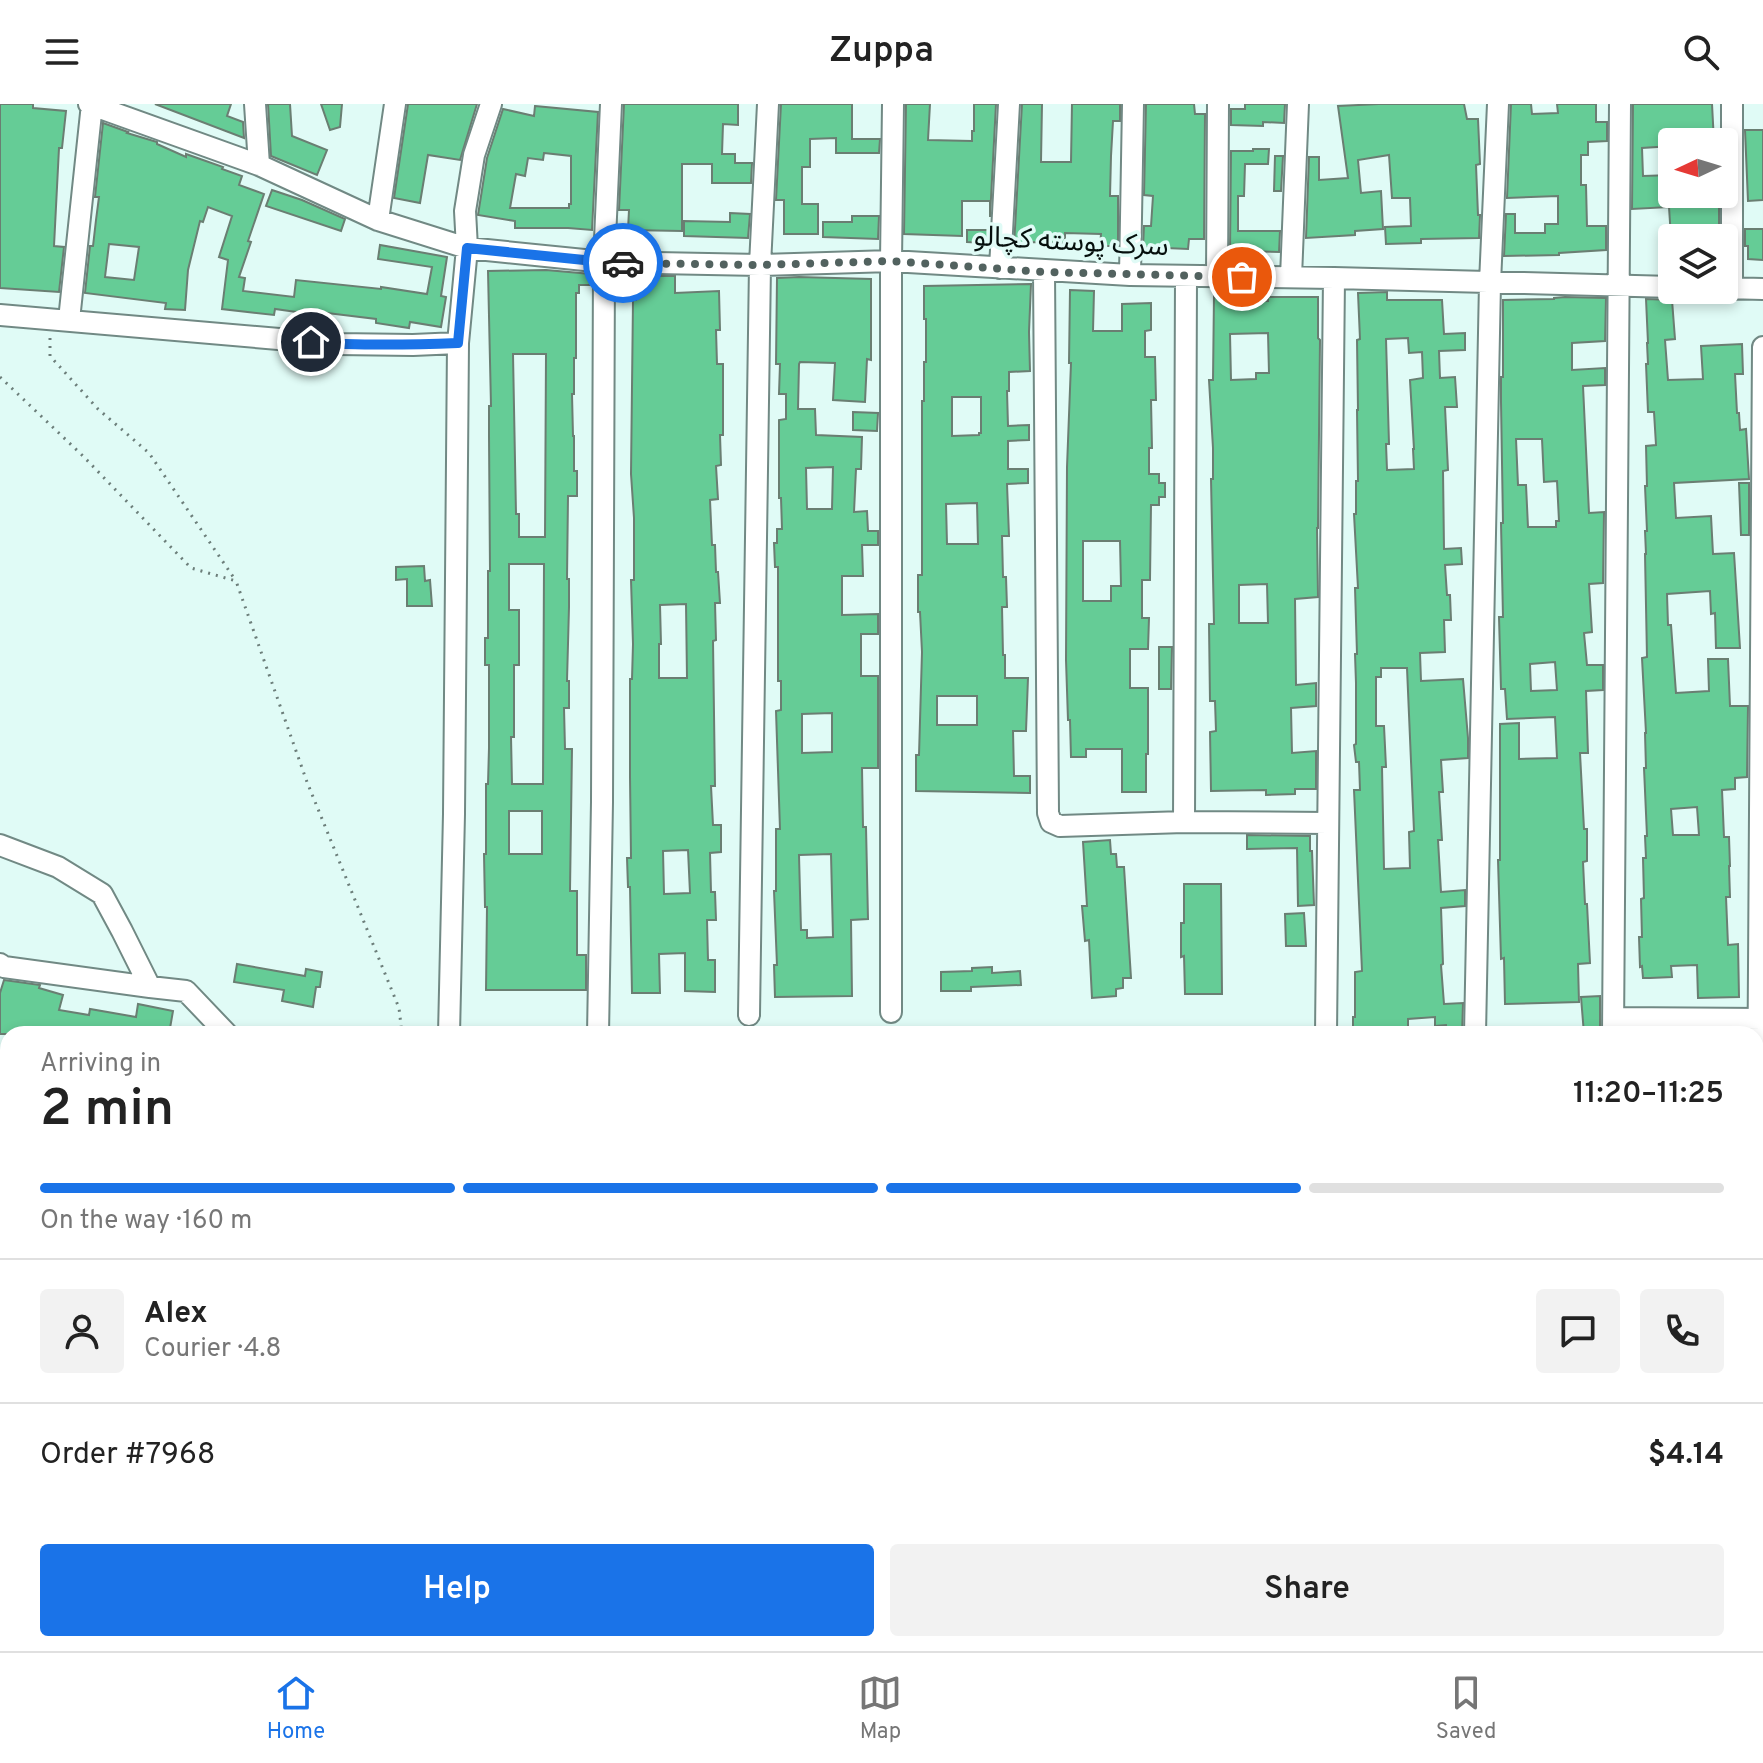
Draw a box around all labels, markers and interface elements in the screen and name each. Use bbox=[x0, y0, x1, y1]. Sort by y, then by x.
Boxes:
text: Zuppa bbox=[829, 29, 934, 75]
icon: menu bbox=[40, 30, 84, 74]
icon: search bbox=[1679, 30, 1723, 74]
north arrow bbox=[1658, 128, 1738, 208]
map controls bbox=[1658, 128, 1738, 304]
street label: سرک پوسته کچالو bbox=[973, 220, 1169, 266]
courier bbox=[583, 223, 663, 303]
button: layers bbox=[1658, 224, 1738, 304]
icon: car bbox=[601, 241, 645, 285]
pin bbox=[1208, 243, 1276, 311]
icon: bag bbox=[1220, 255, 1264, 299]
pin bbox=[277, 308, 345, 376]
icon: home bbox=[289, 320, 333, 364]
text: Arriving in bbox=[40, 1048, 161, 1081]
text: 11:20–11:25 bbox=[1573, 1076, 1724, 1113]
text: 2 min bbox=[40, 1078, 174, 1144]
text: On the way · 160 m bbox=[40, 1205, 252, 1238]
button: person bbox=[40, 1289, 124, 1373]
button: chat bbox=[1536, 1289, 1620, 1373]
button: phone bbox=[1640, 1289, 1724, 1373]
text: Alex bbox=[144, 1296, 208, 1333]
text: Courier · 4.8 bbox=[144, 1333, 281, 1366]
text: Order #7968 bbox=[40, 1437, 215, 1474]
text: $4.14 bbox=[1648, 1437, 1724, 1474]
button: Help bbox=[40, 1544, 874, 1636]
button: Share bbox=[890, 1544, 1724, 1636]
tab: Home bbox=[267, 1671, 325, 1746]
tab: Map bbox=[858, 1671, 902, 1746]
tab: Saved bbox=[1436, 1671, 1496, 1746]

